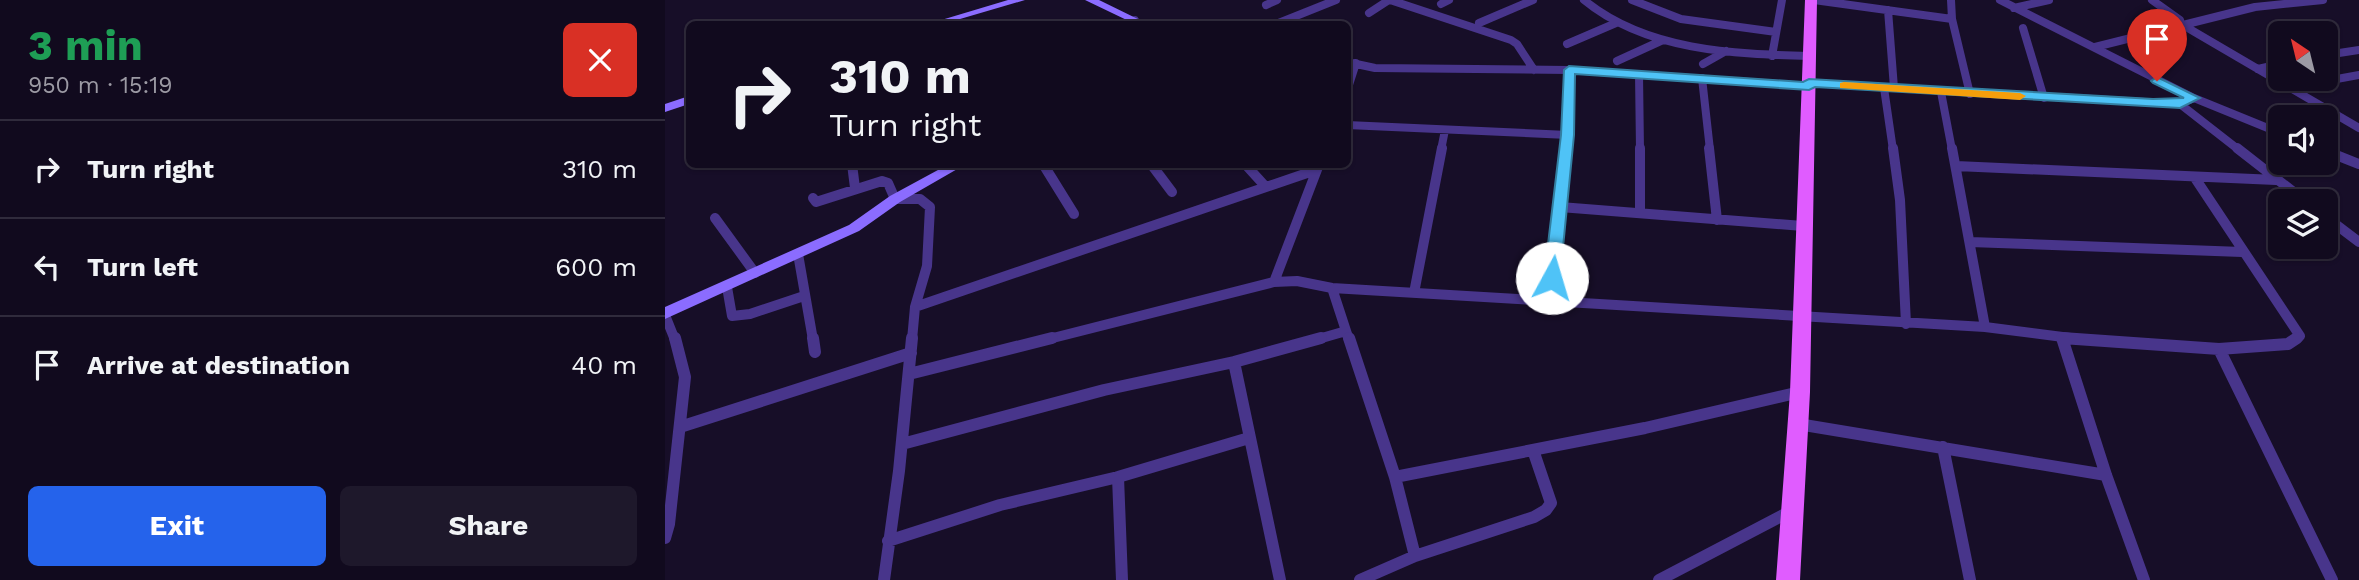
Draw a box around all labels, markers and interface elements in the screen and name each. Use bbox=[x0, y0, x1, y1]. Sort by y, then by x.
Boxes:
pin bbox=[2127, 9, 2187, 81]
icon: arrive bbox=[2138, 20, 2176, 58]
text: 3 min bbox=[28, 21, 143, 70]
north arrow bbox=[2268, 21, 2338, 91]
map controls bbox=[2268, 21, 2338, 259]
button: close bbox=[563, 23, 637, 97]
text: 310 m bbox=[829, 47, 971, 105]
icon: right bbox=[714, 49, 805, 140]
text: 950 m · 15:19 bbox=[28, 72, 172, 99]
button: sound bbox=[2268, 105, 2338, 175]
text: Turn right bbox=[829, 106, 981, 144]
icon: right bbox=[28, 150, 66, 188]
text: Turn right bbox=[87, 154, 214, 184]
text: 310 m bbox=[562, 154, 637, 184]
button: layers bbox=[2268, 189, 2338, 259]
position arrow bbox=[1515, 241, 1589, 315]
icon: left bbox=[28, 248, 66, 286]
text: Turn left bbox=[87, 252, 198, 282]
text: 600 m bbox=[555, 252, 637, 282]
icon: arrive bbox=[28, 346, 66, 384]
text: Arrive at destination bbox=[87, 350, 350, 380]
text: 40 m bbox=[571, 350, 637, 380]
button: Exit bbox=[28, 486, 326, 566]
button: Share bbox=[340, 486, 637, 566]

